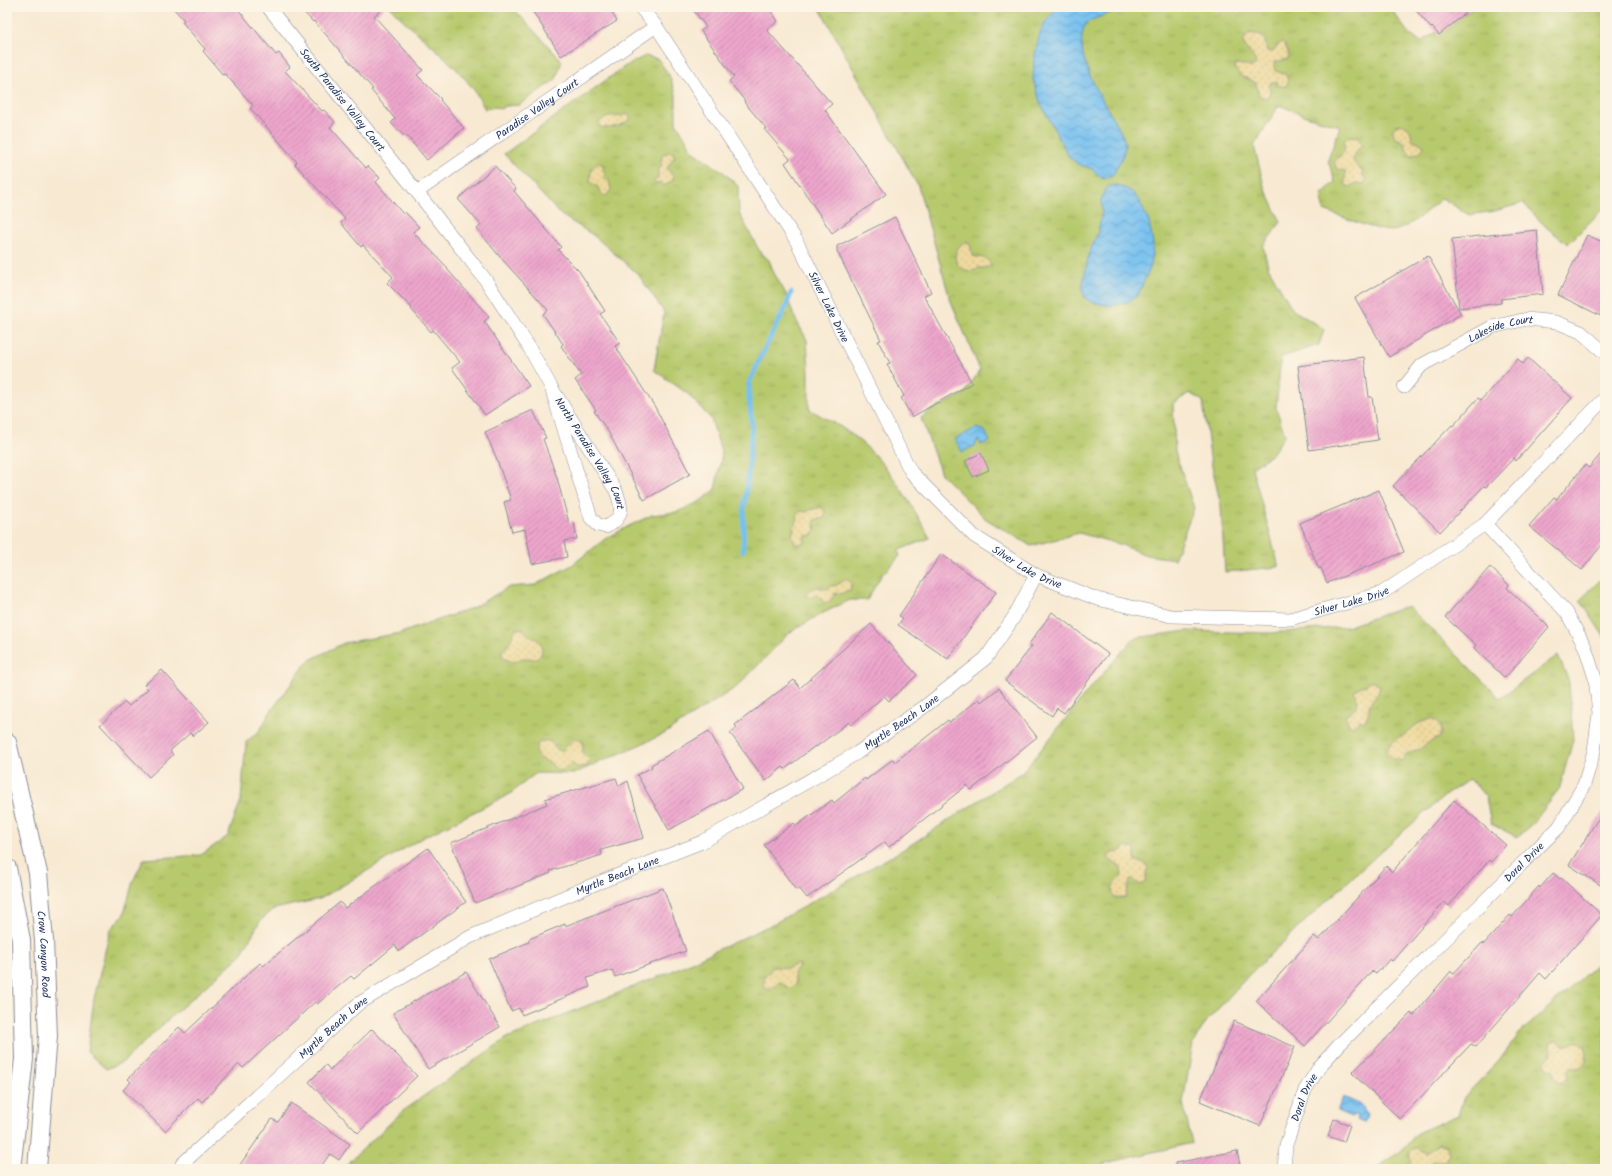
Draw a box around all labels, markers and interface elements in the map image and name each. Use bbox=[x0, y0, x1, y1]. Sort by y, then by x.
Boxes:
street label: South Paradise Valley Court bbox=[295, 45, 390, 157]
street label: Paradise Valley Court bbox=[492, 74, 583, 145]
street label: Silver Lake Drive bbox=[803, 268, 853, 346]
street label: Lakeside Court bbox=[1465, 311, 1535, 348]
street label: North Paradise Valley Court bbox=[549, 394, 629, 511]
street label: Silver Lake Drive bbox=[988, 541, 1064, 594]
street label: Silver Lake Drive bbox=[1312, 582, 1394, 622]
street label: Myrtle Beach Lane bbox=[861, 690, 944, 756]
street label: Doral Drive bbox=[1500, 838, 1549, 887]
street label: Myrtle Beach Lane bbox=[573, 852, 662, 901]
street label: Crow Canyon Road bbox=[31, 910, 54, 999]
street label: Myrtle Beach Lane bbox=[295, 992, 372, 1064]
street label: Doral Drive bbox=[1287, 1070, 1323, 1124]

